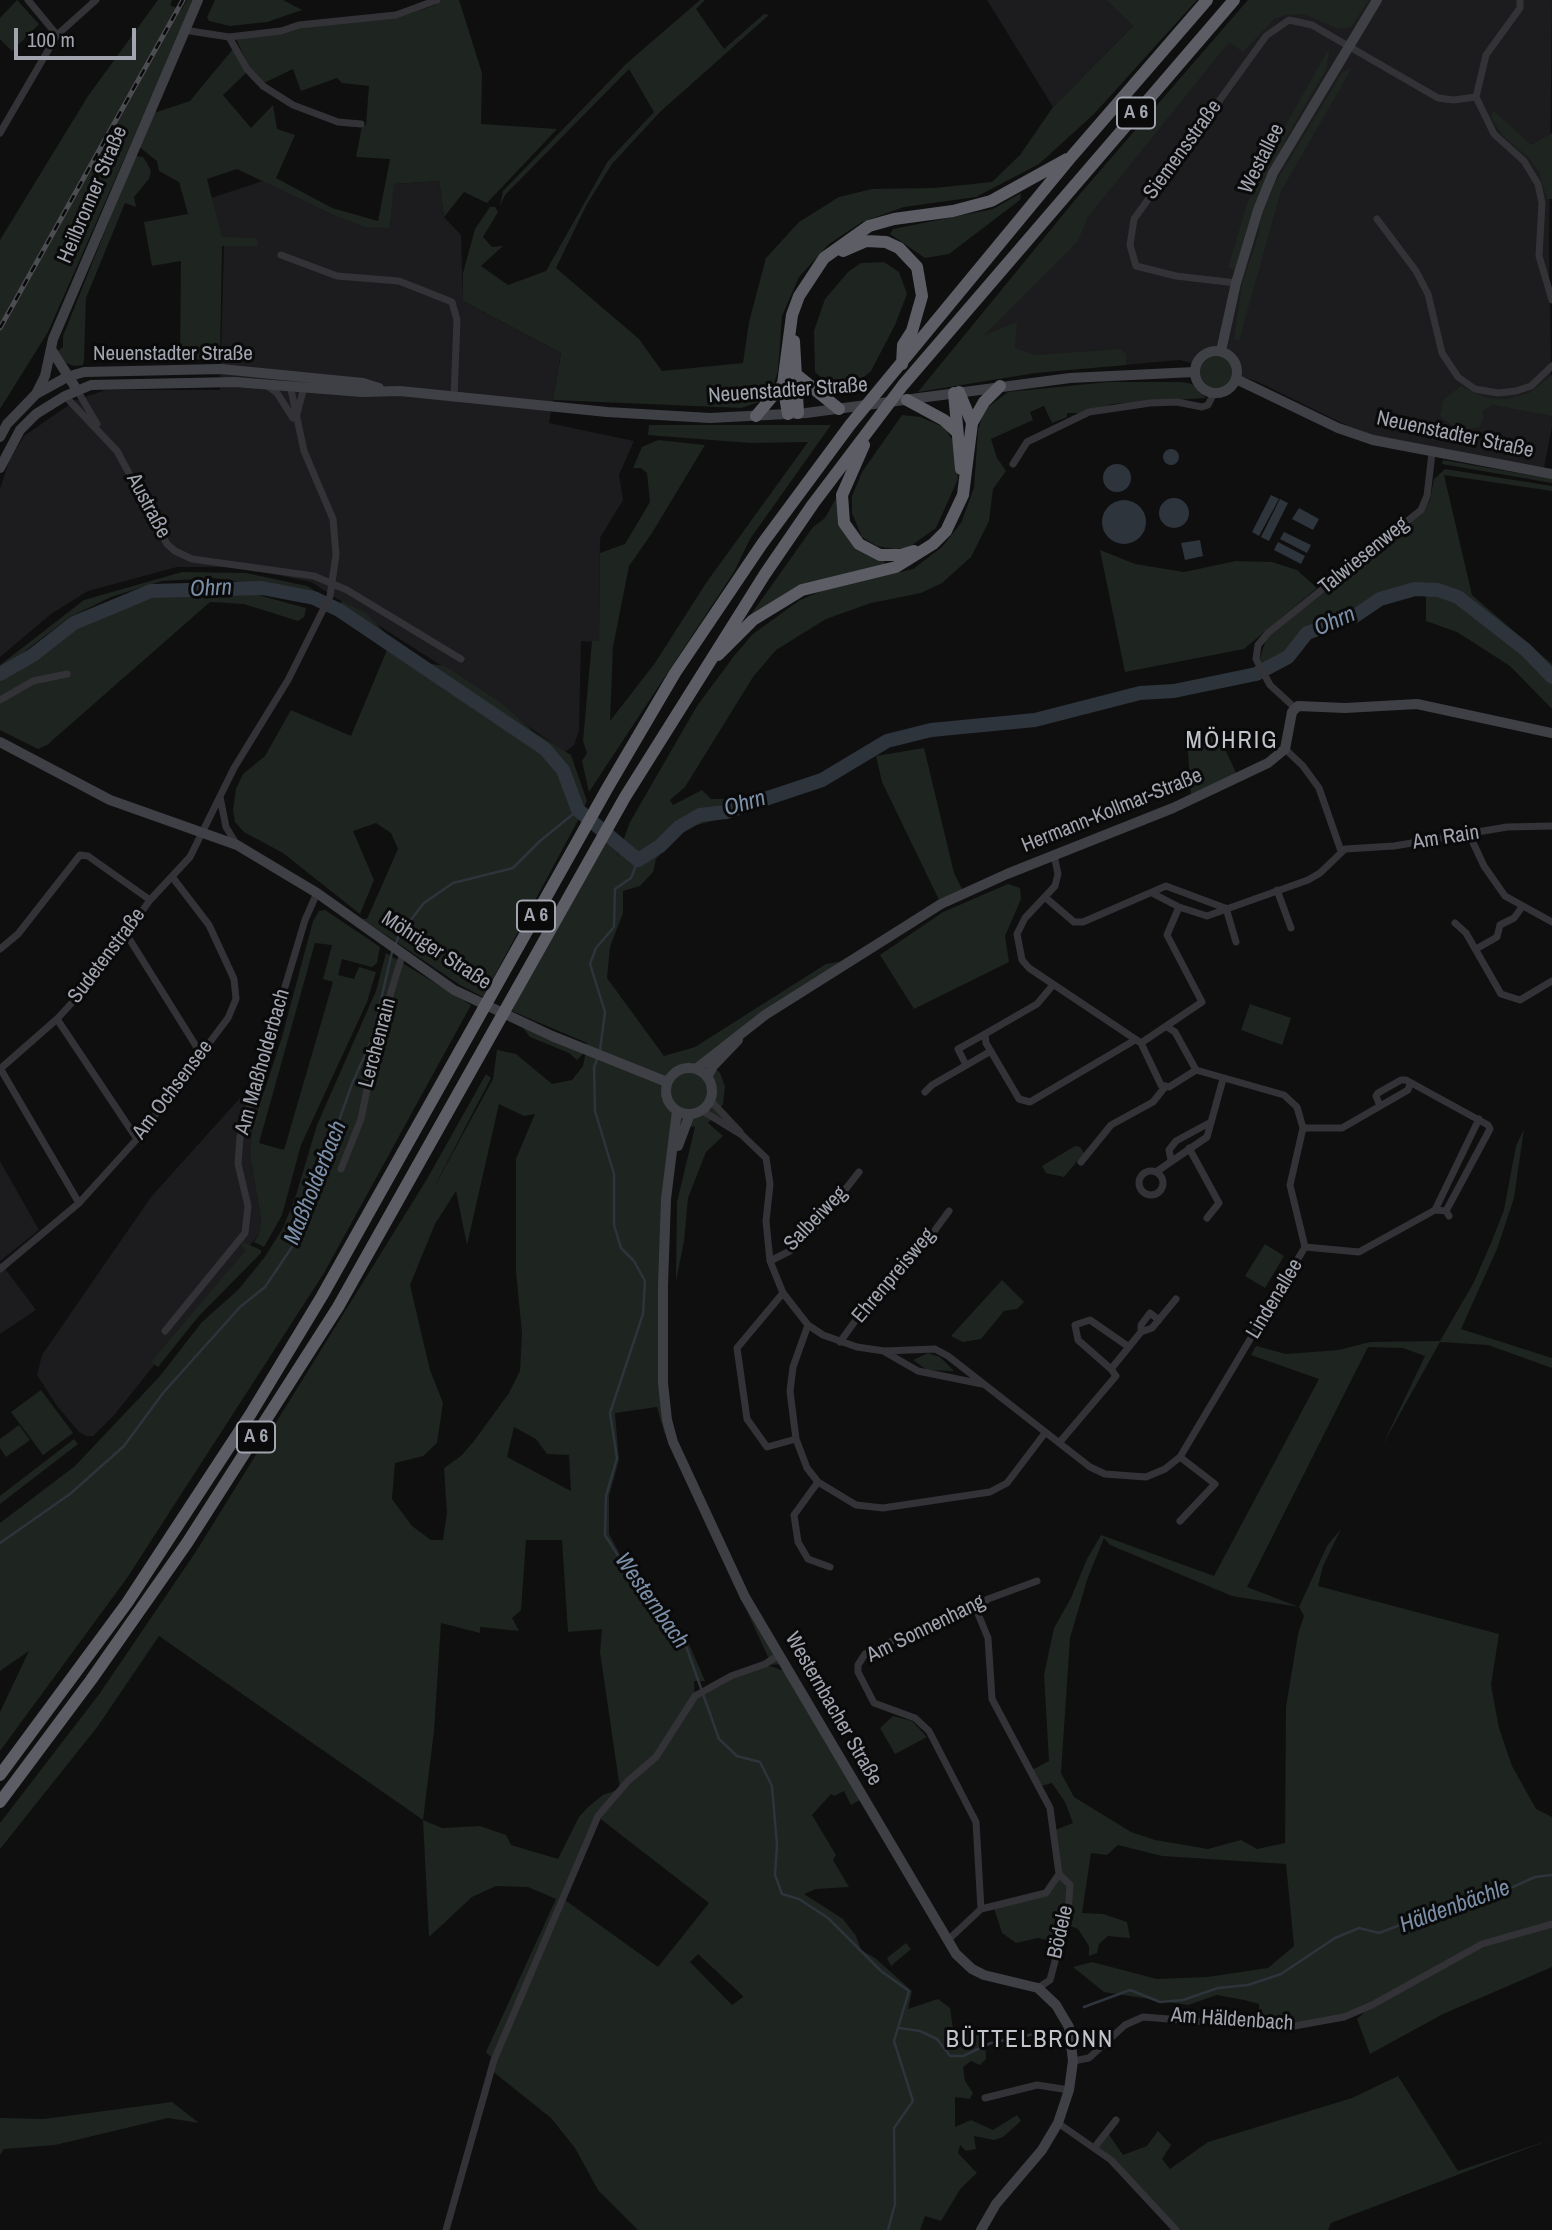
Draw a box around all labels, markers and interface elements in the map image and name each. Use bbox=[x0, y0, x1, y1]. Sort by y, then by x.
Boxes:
scale bar bbox=[18, 14, 140, 58]
text: 100 m bbox=[27, 25, 75, 54]
street label: Siemensstraße bbox=[1138, 95, 1228, 205]
road number: A 6 bbox=[1117, 97, 1155, 128]
street label: Westallee bbox=[1234, 120, 1290, 198]
street label: Heilbronner Straße bbox=[53, 123, 133, 267]
street label: Neuenstadter Straße bbox=[93, 341, 253, 367]
street label: Neuenstadter Straße bbox=[707, 373, 869, 409]
street label: Neuenstadter Straße bbox=[1374, 406, 1536, 464]
street label: Austraße bbox=[120, 469, 176, 543]
street label: Talwiesenweg bbox=[1314, 512, 1414, 600]
water label: Ohrn bbox=[190, 574, 232, 604]
water label: Ohrn bbox=[1310, 601, 1360, 643]
district label: MÖHRIG bbox=[1186, 728, 1278, 756]
street label: Hermann-Kollmar-Straße bbox=[1018, 763, 1206, 859]
water label: Ohrn bbox=[721, 785, 769, 823]
street label: Am Rain bbox=[1411, 820, 1481, 856]
road number: A 6 bbox=[517, 900, 555, 932]
street label: Sudetenstraße bbox=[63, 903, 151, 1009]
street label: Möhriger Straße bbox=[377, 906, 495, 996]
street label: Am Maßholderbach bbox=[230, 986, 296, 1138]
street label: Lerchenrain bbox=[354, 995, 402, 1091]
street label: Am Ochsensee bbox=[128, 1035, 218, 1145]
water label: Maßholderbach bbox=[279, 1117, 353, 1249]
street label: Salbeiweg bbox=[779, 1181, 853, 1257]
street label: Ehrenpreisweg bbox=[847, 1224, 941, 1328]
street label: Lindenallee bbox=[1241, 1254, 1309, 1344]
road number: A 6 bbox=[237, 1422, 275, 1452]
water label: Westernbach bbox=[608, 1548, 694, 1654]
street label: Am Sonnenhang bbox=[863, 1590, 989, 1668]
street label: Westernbacher Straße bbox=[779, 1628, 887, 1790]
water label: Häldenbächle bbox=[1396, 1874, 1514, 1940]
street label: Bödele bbox=[1043, 1903, 1079, 1961]
street label: Am Häldenbach bbox=[1170, 2003, 1294, 2037]
district label: BÜTTELBRONN bbox=[947, 2027, 1113, 2055]

